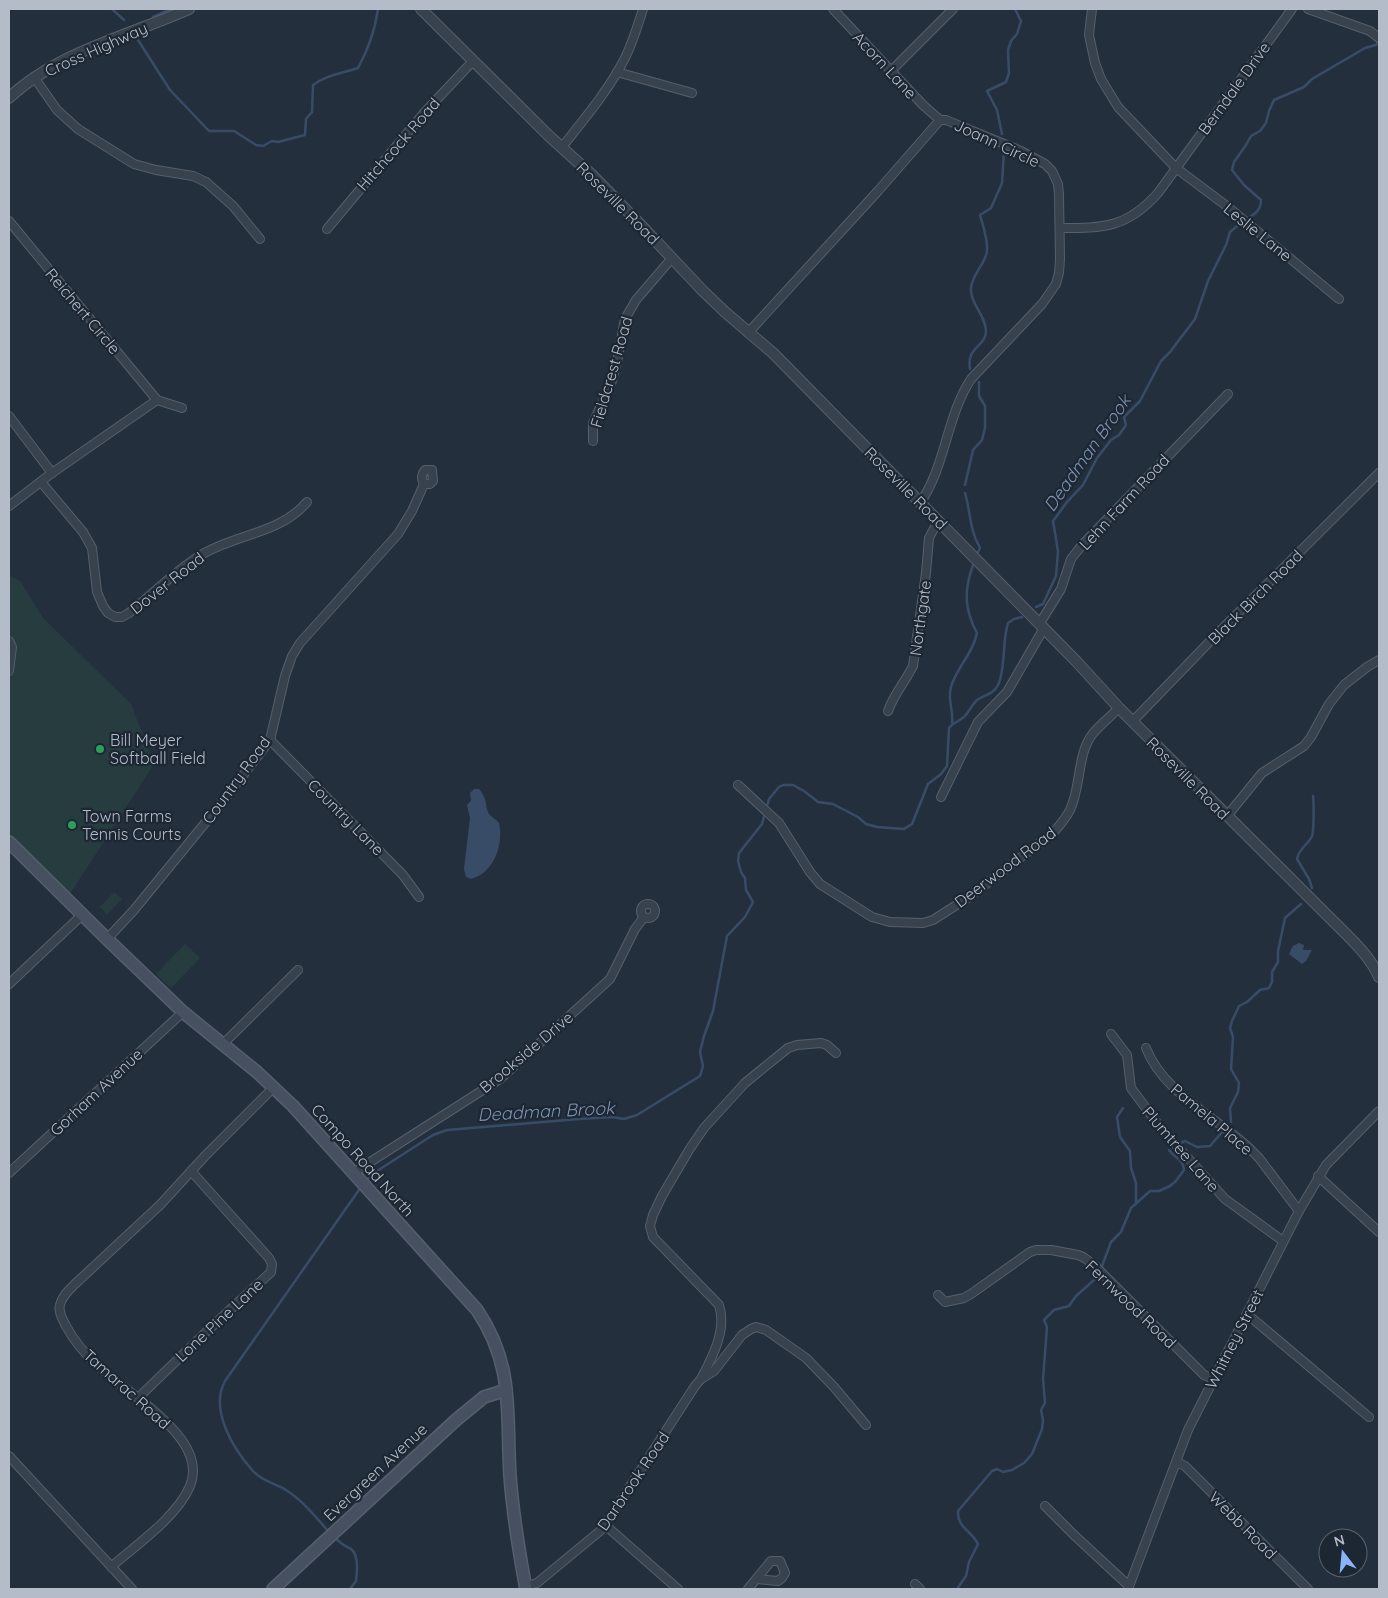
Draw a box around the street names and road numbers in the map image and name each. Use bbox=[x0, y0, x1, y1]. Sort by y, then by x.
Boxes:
street label: Cross Highway bbox=[42, 17, 150, 81]
street label: Acorn Lane bbox=[849, 27, 921, 103]
street label: Berndale Drive bbox=[1194, 38, 1274, 138]
street label: Hitchcock Road bbox=[352, 93, 444, 195]
street label: Joann Circle bbox=[951, 115, 1043, 171]
street label: Roseville Road bbox=[572, 157, 664, 249]
street label: Leslie Lane bbox=[1220, 198, 1296, 266]
street label: Reichert Circle bbox=[41, 264, 125, 358]
street label: Fieldcrest Road bbox=[586, 314, 636, 430]
street label: Roseville Road bbox=[860, 442, 952, 534]
street label: Lehn Farm Road bbox=[1075, 450, 1173, 554]
street label: Black Birch Road bbox=[1203, 545, 1307, 649]
street label: Dover Road bbox=[126, 548, 208, 618]
street label: Northgate bbox=[905, 579, 935, 657]
street label: Country Road bbox=[198, 732, 274, 828]
street label: Roseville Road bbox=[1142, 732, 1234, 824]
street label: Country Lane bbox=[304, 775, 388, 859]
street label: Deerwood Road bbox=[950, 822, 1060, 912]
street label: Brookside Drive bbox=[475, 1007, 577, 1097]
street label: Gorham Avenue bbox=[46, 1044, 146, 1140]
street label: Pamela Place bbox=[1167, 1079, 1257, 1159]
street label: Compo Road North bbox=[307, 1100, 419, 1220]
street label: Plumtree Lane bbox=[1138, 1102, 1224, 1196]
street label: Fernwood Road bbox=[1081, 1256, 1181, 1352]
street label: Lone Pine Lane bbox=[171, 1274, 267, 1366]
street label: Whitney Street bbox=[1200, 1286, 1268, 1392]
street label: Tamarac Road bbox=[79, 1345, 175, 1433]
street label: Evergreen Avenue bbox=[319, 1419, 431, 1525]
street label: Darbrook Road bbox=[593, 1428, 673, 1534]
street label: Webb Road bbox=[1205, 1487, 1281, 1563]

